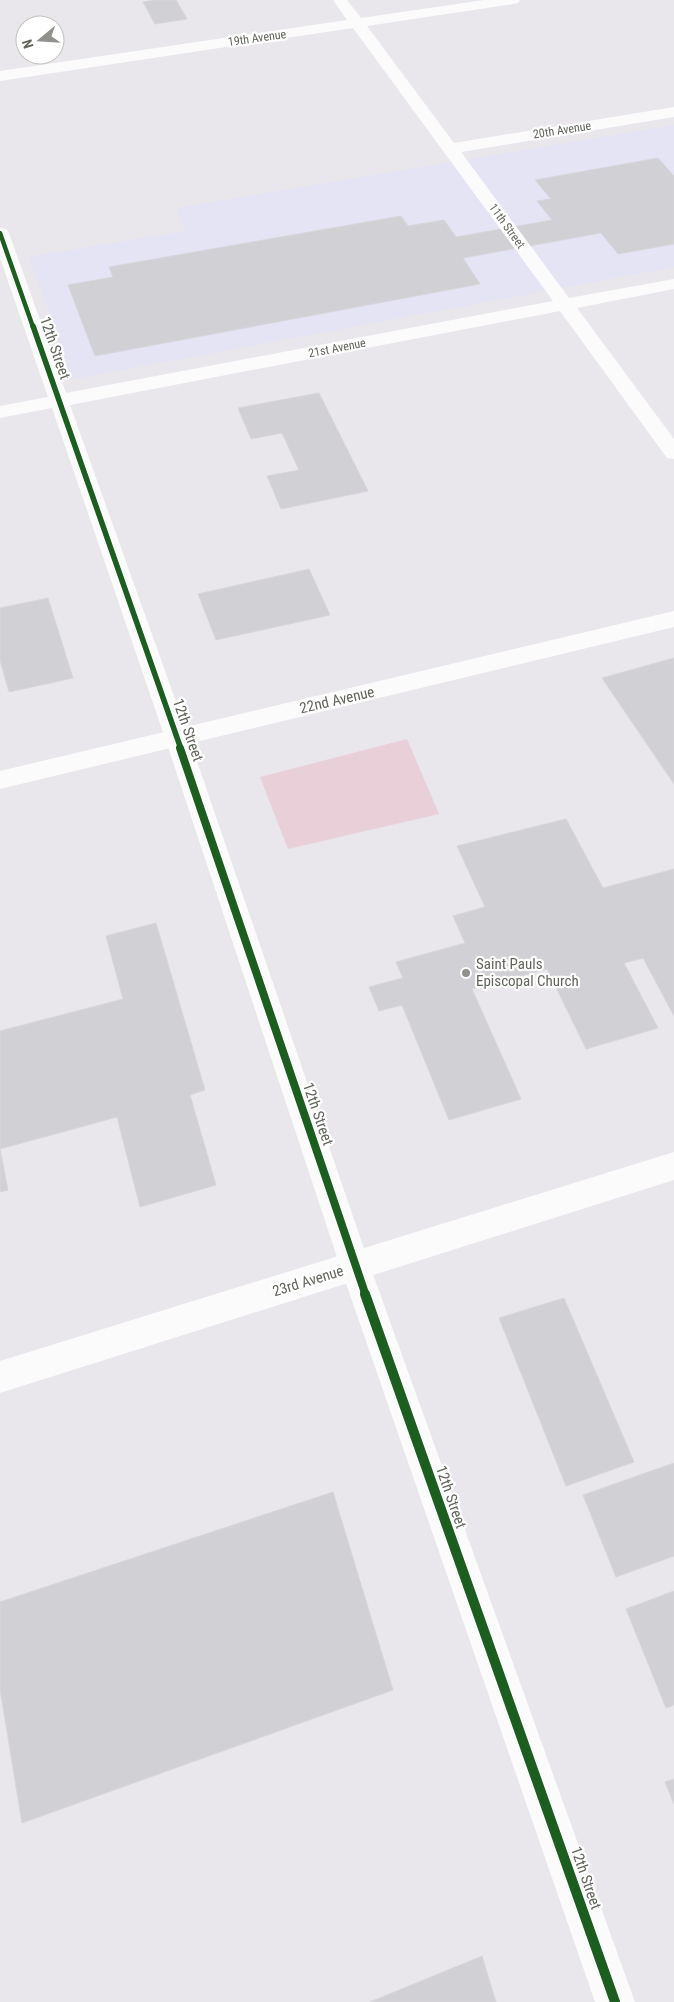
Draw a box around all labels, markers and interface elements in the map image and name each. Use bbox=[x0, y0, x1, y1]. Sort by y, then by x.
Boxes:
north arrow bbox=[15, 15, 65, 65]
street label: 19th Avenue bbox=[227, 27, 287, 49]
text: N bbox=[19, 37, 37, 51]
street label: 20th Avenue bbox=[532, 118, 592, 141]
street label: 11th Street bbox=[486, 201, 528, 252]
street label: 12th Street bbox=[36, 314, 74, 382]
street label: 21st Avenue bbox=[307, 336, 367, 360]
street label: 22nd Avenue bbox=[298, 683, 376, 717]
street label: 12th Street bbox=[169, 696, 207, 764]
place label: Saint Pauls Episcopal Church bbox=[476, 955, 579, 990]
marker: Saint Pauls Episcopal Church bbox=[460, 967, 472, 979]
street label: 12th Street bbox=[299, 1080, 337, 1148]
street label: 23rd Avenue bbox=[270, 1262, 346, 1300]
street label: 12th Street bbox=[432, 1463, 470, 1531]
street label: 12th Street bbox=[567, 1844, 605, 1912]

